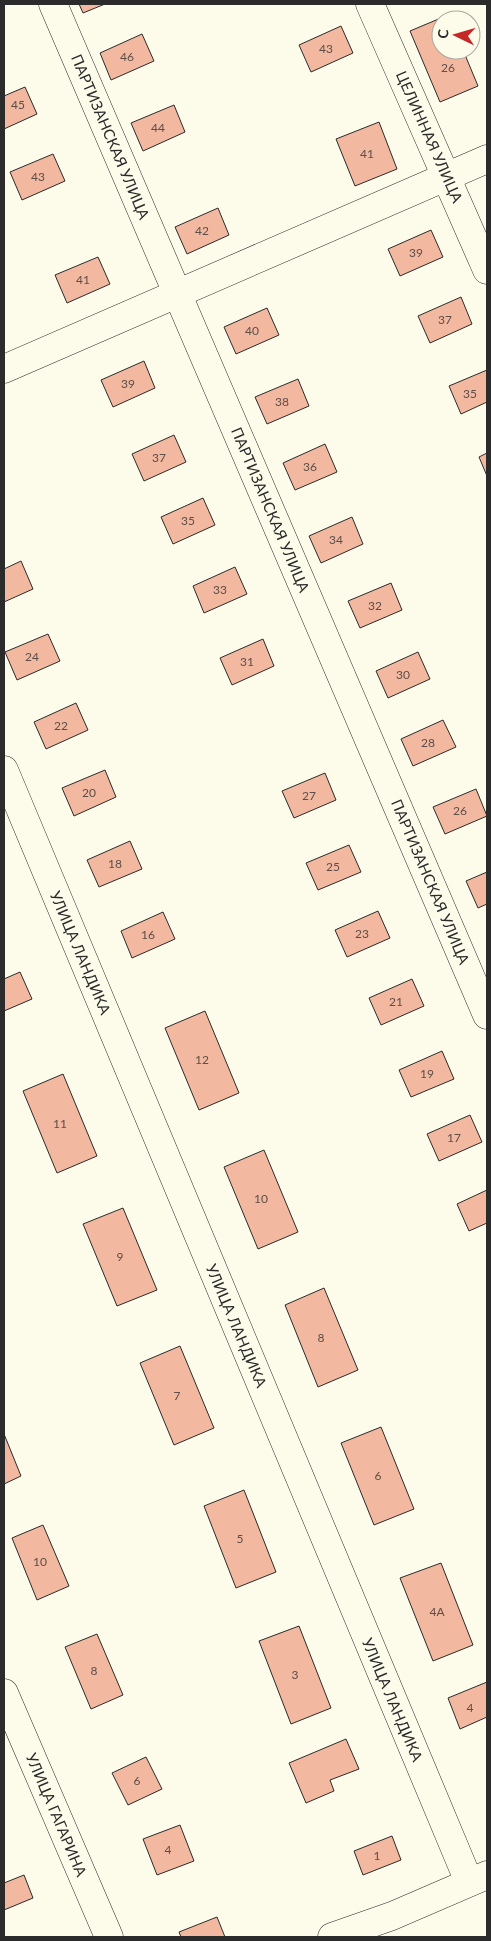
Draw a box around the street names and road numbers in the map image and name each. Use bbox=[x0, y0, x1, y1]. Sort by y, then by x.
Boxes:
street label: ПАРТИЗАНСКАЯ УЛИЦА bbox=[68, 51, 154, 223]
street label: ЦЕЛИННАЯ УЛИЦА bbox=[393, 68, 467, 206]
street label: ПАРТИЗАНСКАЯ УЛИЦА bbox=[228, 424, 314, 596]
street label: ПАРТИЗАНСКАЯ УЛИЦА bbox=[388, 796, 474, 968]
street label: УЛИЦА ЛАНДИКА bbox=[47, 888, 115, 1018]
street label: УЛИЦА ЛАНДИКА bbox=[203, 1261, 271, 1391]
street label: УЛИЦА ЛАНДИКА bbox=[359, 1635, 427, 1765]
street label: УЛИЦА ГАГАРИНА bbox=[23, 1750, 91, 1880]

